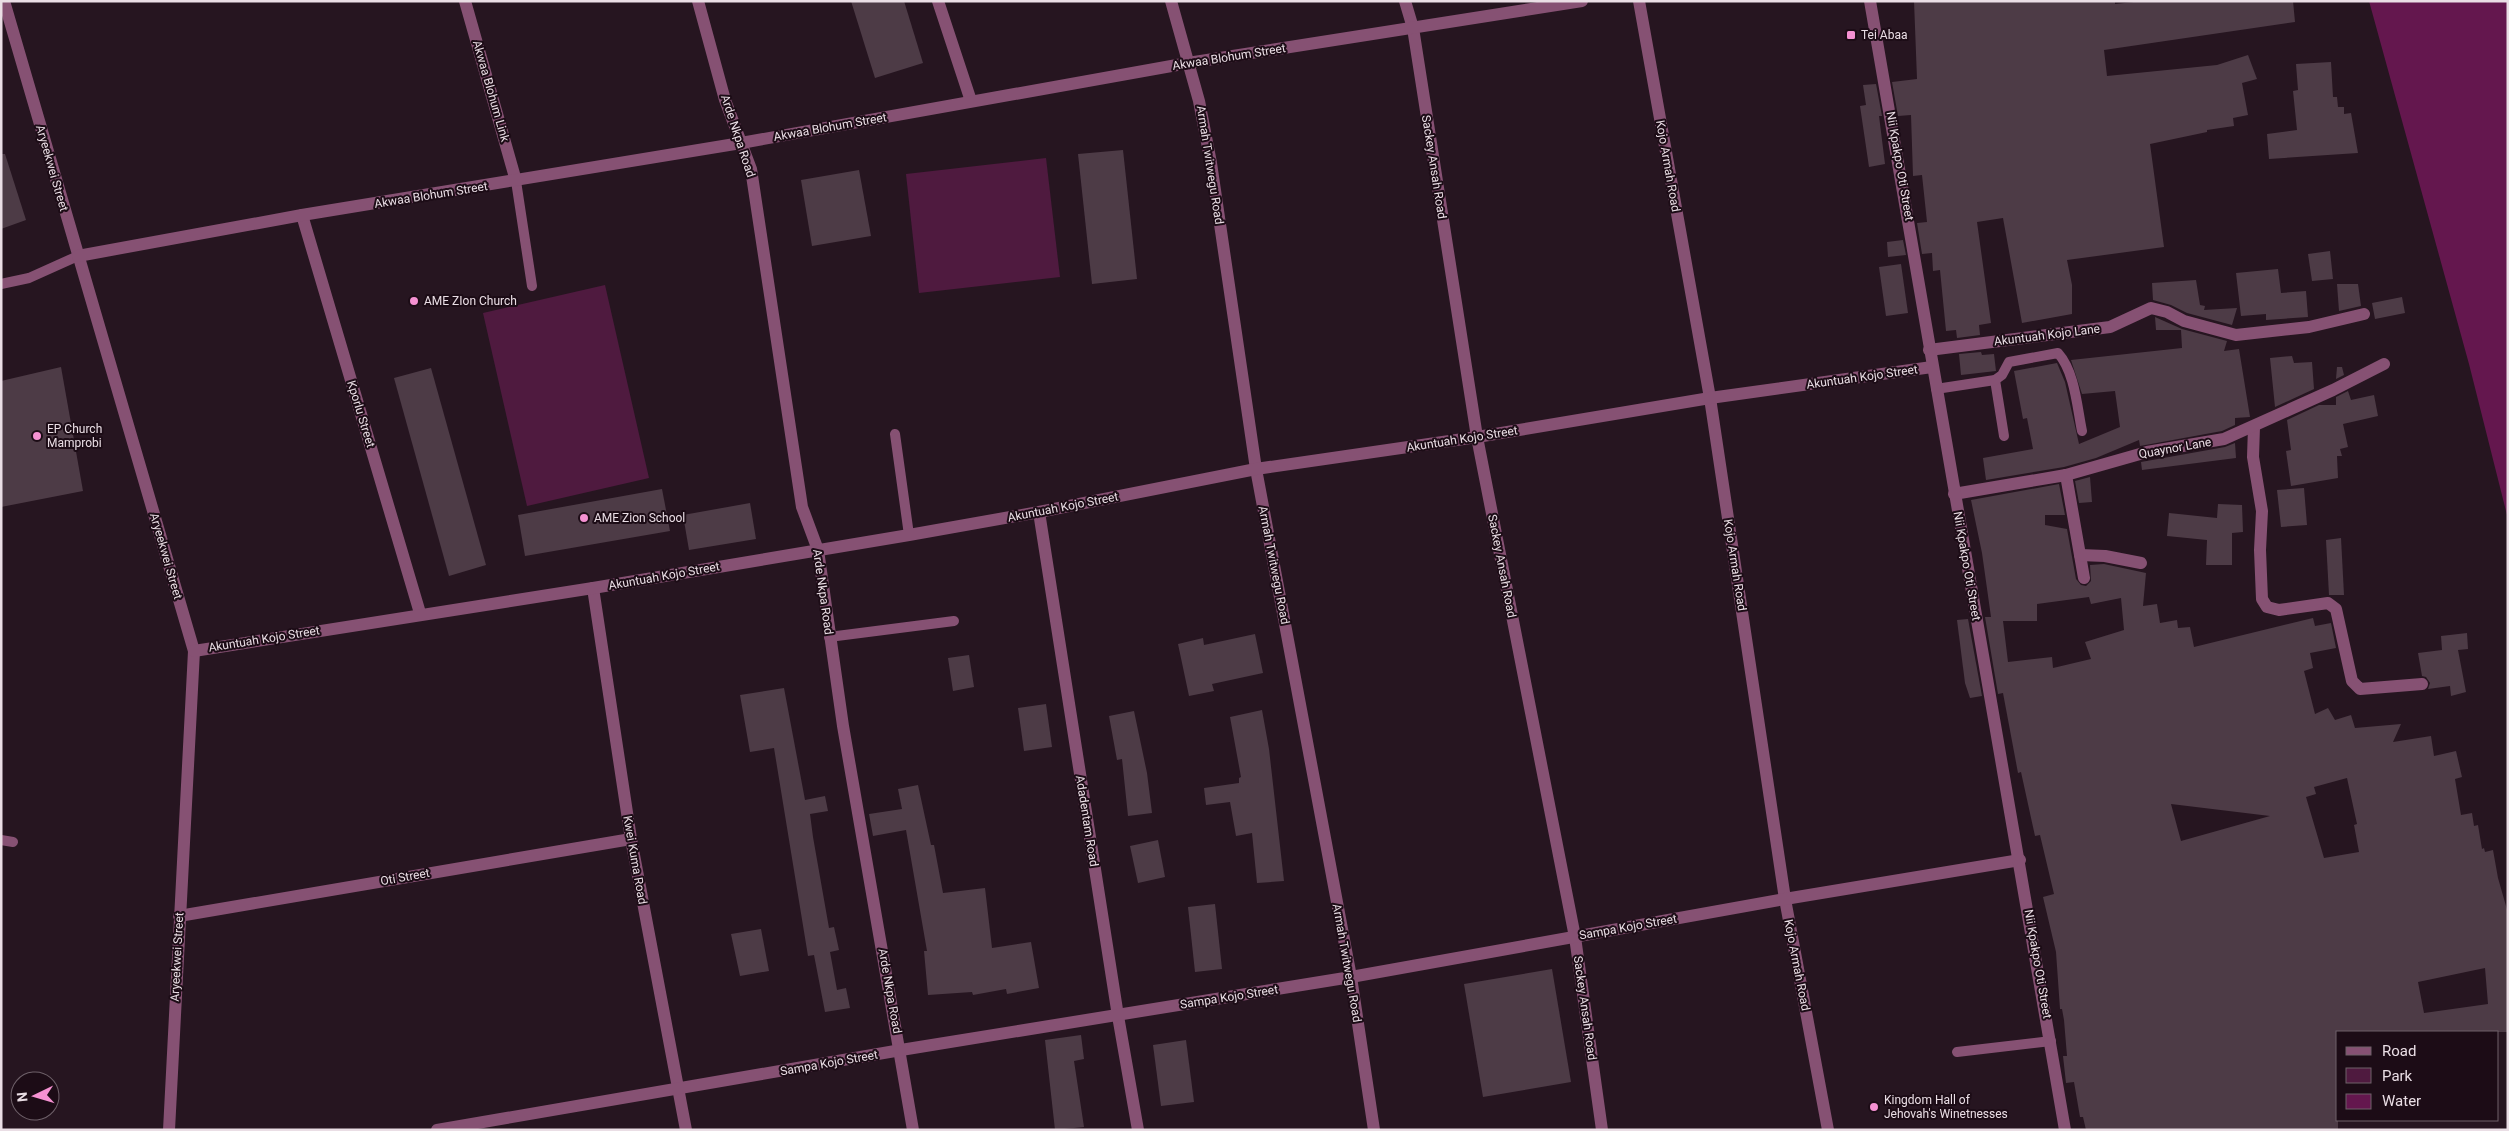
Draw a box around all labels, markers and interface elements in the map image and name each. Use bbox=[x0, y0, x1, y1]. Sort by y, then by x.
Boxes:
place label: Tei Abaa bbox=[1861, 28, 1907, 42]
marker: Tei Abaa bbox=[1845, 29, 1857, 41]
street label: Akwaa Blohum Link bbox=[470, 39, 512, 144]
street label: Akwaa Blohum Street bbox=[1171, 41, 1287, 73]
street label: Arde Nkpa Road bbox=[718, 93, 758, 179]
street label: Armah Twitwegu Road bbox=[1194, 105, 1226, 225]
street label: Akwaa Blohum Street bbox=[772, 110, 888, 144]
street label: Nii Kpakpo Oti Street bbox=[1884, 110, 1916, 222]
street label: Sackey Ansah Road bbox=[1419, 114, 1449, 220]
street label: Kojo Armah Road bbox=[1653, 119, 1683, 213]
street label: Aryeekwei Street bbox=[33, 123, 71, 213]
street label: Akwaa Blohum Street bbox=[373, 179, 489, 211]
place label: AME ZIon Church bbox=[424, 294, 517, 308]
marker: AME ZIon Church bbox=[408, 295, 420, 307]
street label: Akuntuah Kojo Lane bbox=[1993, 322, 2101, 348]
street label: Akuntuah Kojo Street bbox=[1805, 362, 1919, 392]
street label: Kporlu Street bbox=[344, 379, 378, 449]
place label: EP Church Mamprobi bbox=[47, 422, 102, 450]
street label: Akuntuah Kojo Street bbox=[1405, 423, 1519, 455]
marker: EP Church Mamprobi bbox=[31, 430, 43, 442]
street label: Quaynor Lane bbox=[2138, 435, 2212, 461]
street label: Akuntuah Kojo Street bbox=[1007, 489, 1120, 525]
street label: Armah Twitwegu Road bbox=[1256, 505, 1292, 625]
street label: Nii Kpakpo Oti Street bbox=[1951, 510, 1983, 622]
street label: Aryeekwei Street bbox=[147, 511, 185, 601]
place label: AME Zion School bbox=[594, 511, 685, 525]
marker: AME Zion School bbox=[578, 512, 590, 524]
street label: Sackey Ansah Road bbox=[1485, 513, 1519, 619]
street label: Kojo Armah Road bbox=[1721, 518, 1749, 612]
street label: Arde Nkpa Road bbox=[810, 548, 836, 636]
street label: Akuntuah Kojo Street bbox=[607, 559, 721, 593]
street label: Akuntuah Kojo Street bbox=[207, 623, 321, 655]
street label: Adadentam Road bbox=[1073, 774, 1101, 868]
street label: Kwei Kuma Road bbox=[620, 814, 650, 906]
street label: Oti Street bbox=[379, 866, 431, 888]
street label: Armah Twitwegu Road bbox=[1330, 903, 1364, 1023]
street label: Nii Kpakpo Oti Street bbox=[2022, 908, 2054, 1020]
street label: Sampa Kojo Street bbox=[1578, 911, 1678, 942]
street label: Aryeekwei Street bbox=[168, 912, 186, 1002]
street label: Kojo Armah Road bbox=[1781, 918, 1813, 1012]
street label: Arde Nkpa Road bbox=[876, 947, 904, 1035]
street label: Sackey Ansah Road bbox=[1571, 955, 1599, 1061]
street label: Sampa Kojo Street bbox=[1179, 982, 1279, 1012]
legend bbox=[2336, 1031, 2499, 1121]
text: Road bbox=[2382, 1042, 2416, 1060]
street label: Sampa Kojo Street bbox=[779, 1047, 879, 1078]
text: Park bbox=[2382, 1067, 2413, 1085]
north arrow bbox=[10, 1071, 60, 1121]
text: N bbox=[14, 1092, 30, 1103]
text: Water bbox=[2382, 1092, 2421, 1110]
place label: Kingdom Hall of Jehovah's Winetnesses bbox=[1884, 1093, 2008, 1121]
marker: Kingdom Hall of Jehovah's Winetnesses bbox=[1868, 1101, 1880, 1113]

